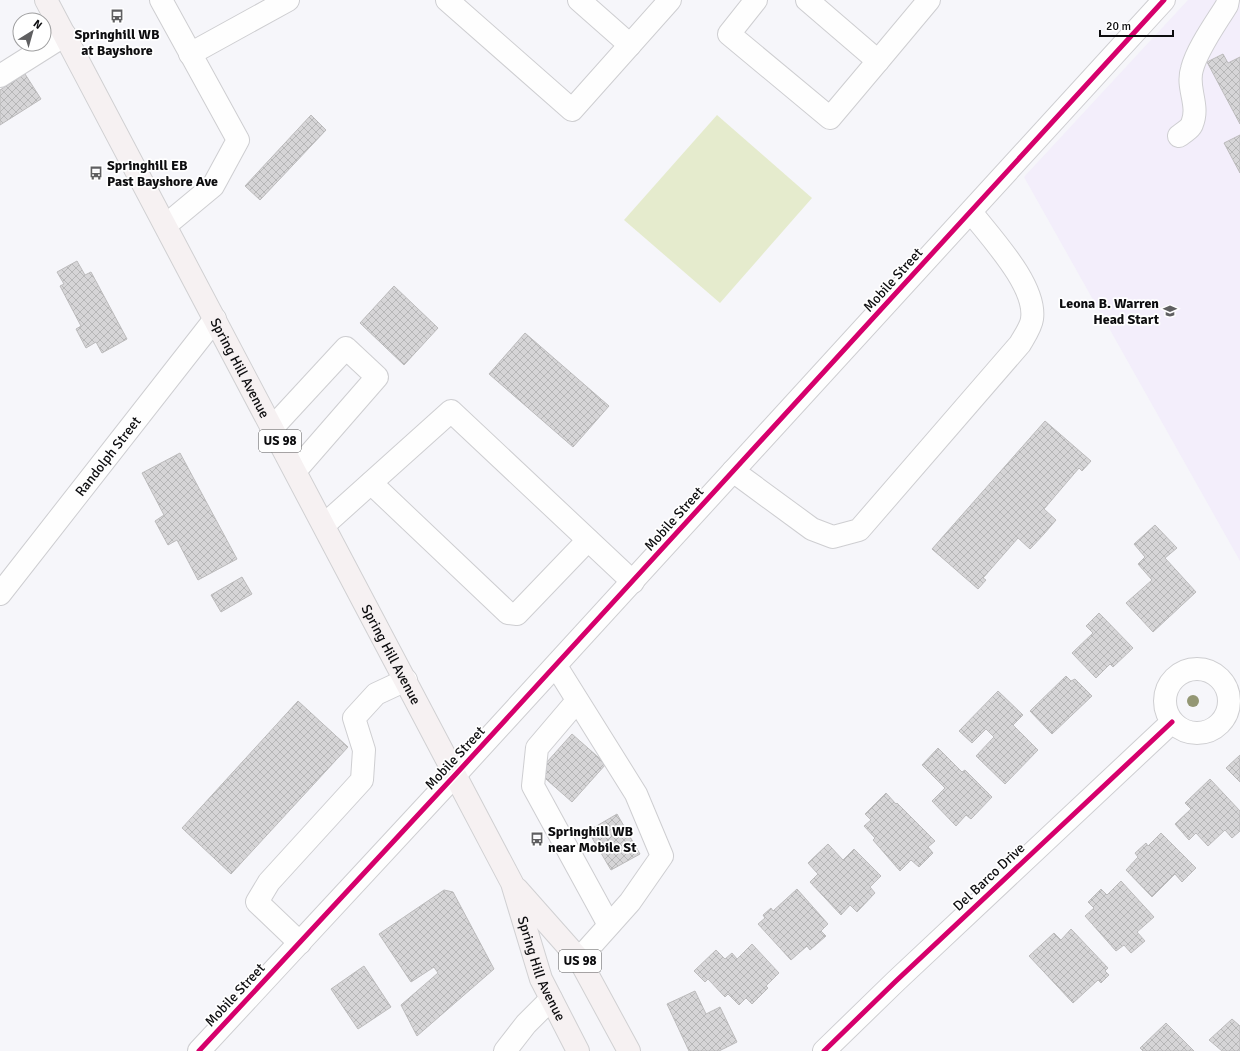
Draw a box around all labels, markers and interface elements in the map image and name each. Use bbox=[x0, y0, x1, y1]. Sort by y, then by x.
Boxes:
bus stop icon: Springhill WB at Bayshore bbox=[109, 8, 125, 24]
north arrow bbox=[12, 12, 52, 52]
scale bar bbox=[1100, 12, 1173, 38]
text: N bbox=[31, 17, 45, 32]
text: 20 m bbox=[1106, 19, 1131, 34]
place label: Springhill WB at Bayshore bbox=[74, 26, 160, 59]
place label: Springhill EB Past Bayshore Ave bbox=[107, 157, 218, 190]
bus stop icon: Springhill EB Past Bayshore Ave bbox=[88, 165, 104, 181]
street label: Mobile Street bbox=[860, 244, 926, 316]
place label: Leona B. Warren Head Start bbox=[1059, 295, 1160, 328]
school or university icon: Leona B. Warren Head Start bbox=[1162, 303, 1178, 319]
street label: Spring Hill Avenue bbox=[207, 315, 274, 421]
street label: Randolph Street bbox=[71, 413, 144, 499]
road number: US 98 bbox=[259, 430, 301, 452]
street label: Mobile Street bbox=[641, 483, 707, 555]
street label: Spring Hill Avenue bbox=[358, 601, 425, 707]
street label: Mobile Street bbox=[421, 723, 489, 793]
place label: Springhill WB near Mobile St bbox=[548, 823, 637, 856]
bus stop icon: Springhill WB near Mobile St bbox=[529, 831, 545, 847]
street label: Del Barco Drive bbox=[950, 839, 1028, 915]
street label: Spring Hill Avenue bbox=[514, 914, 569, 1024]
road number: US 98 bbox=[559, 950, 601, 972]
street label: Mobile Street bbox=[201, 960, 269, 1030]

